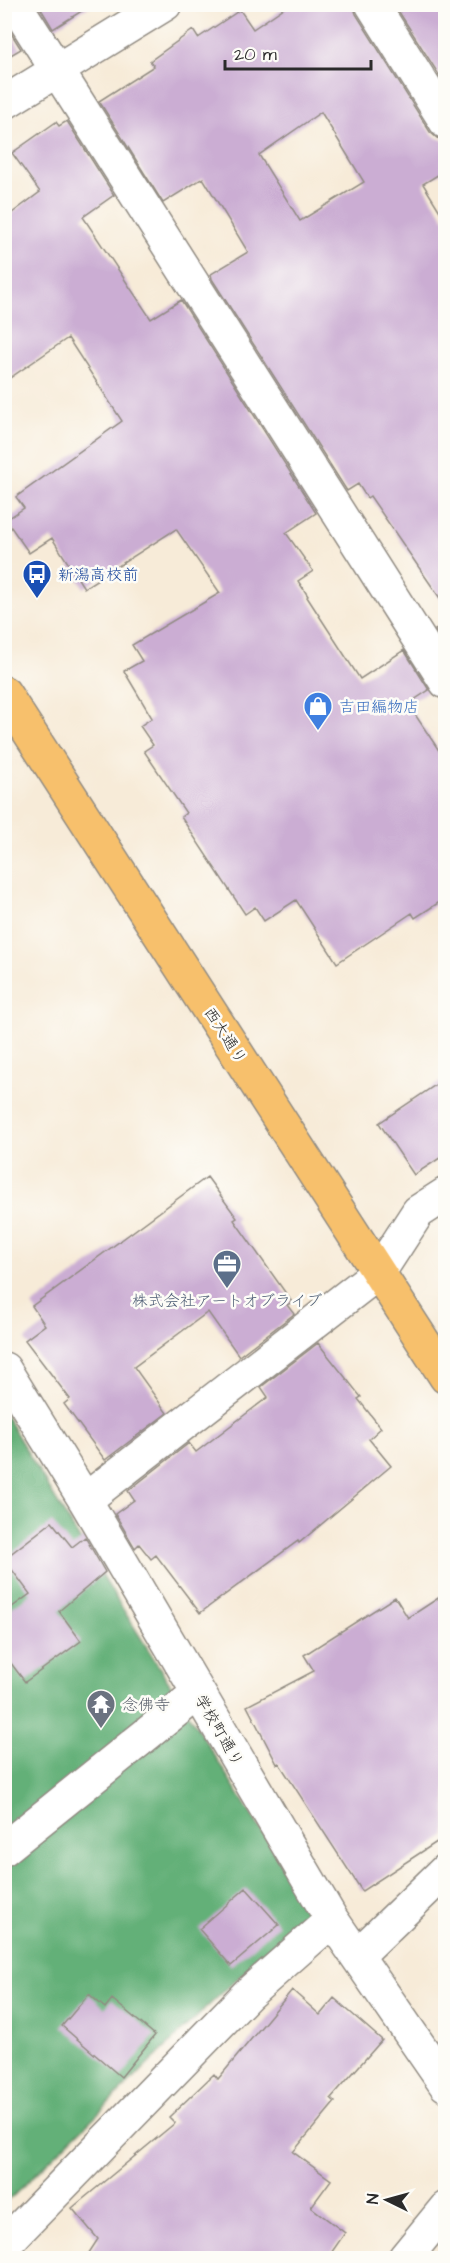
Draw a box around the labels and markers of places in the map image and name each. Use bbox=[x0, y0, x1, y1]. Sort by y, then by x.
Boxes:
bus stop icon: 新潟高校前 bbox=[21, 558, 53, 600]
place label: 新潟高校前 bbox=[58, 564, 138, 586]
shop icon: 吉田編物店 bbox=[302, 690, 334, 732]
place label: 吉田編物店 bbox=[339, 696, 419, 718]
office icon: 株式会社アートオブライブ bbox=[211, 1248, 243, 1290]
place label: 株式会社アートオブライブ bbox=[132, 1290, 322, 1312]
temple icon: 念佛寺 bbox=[85, 1688, 117, 1730]
place label: 念佛寺 bbox=[122, 1694, 170, 1716]

